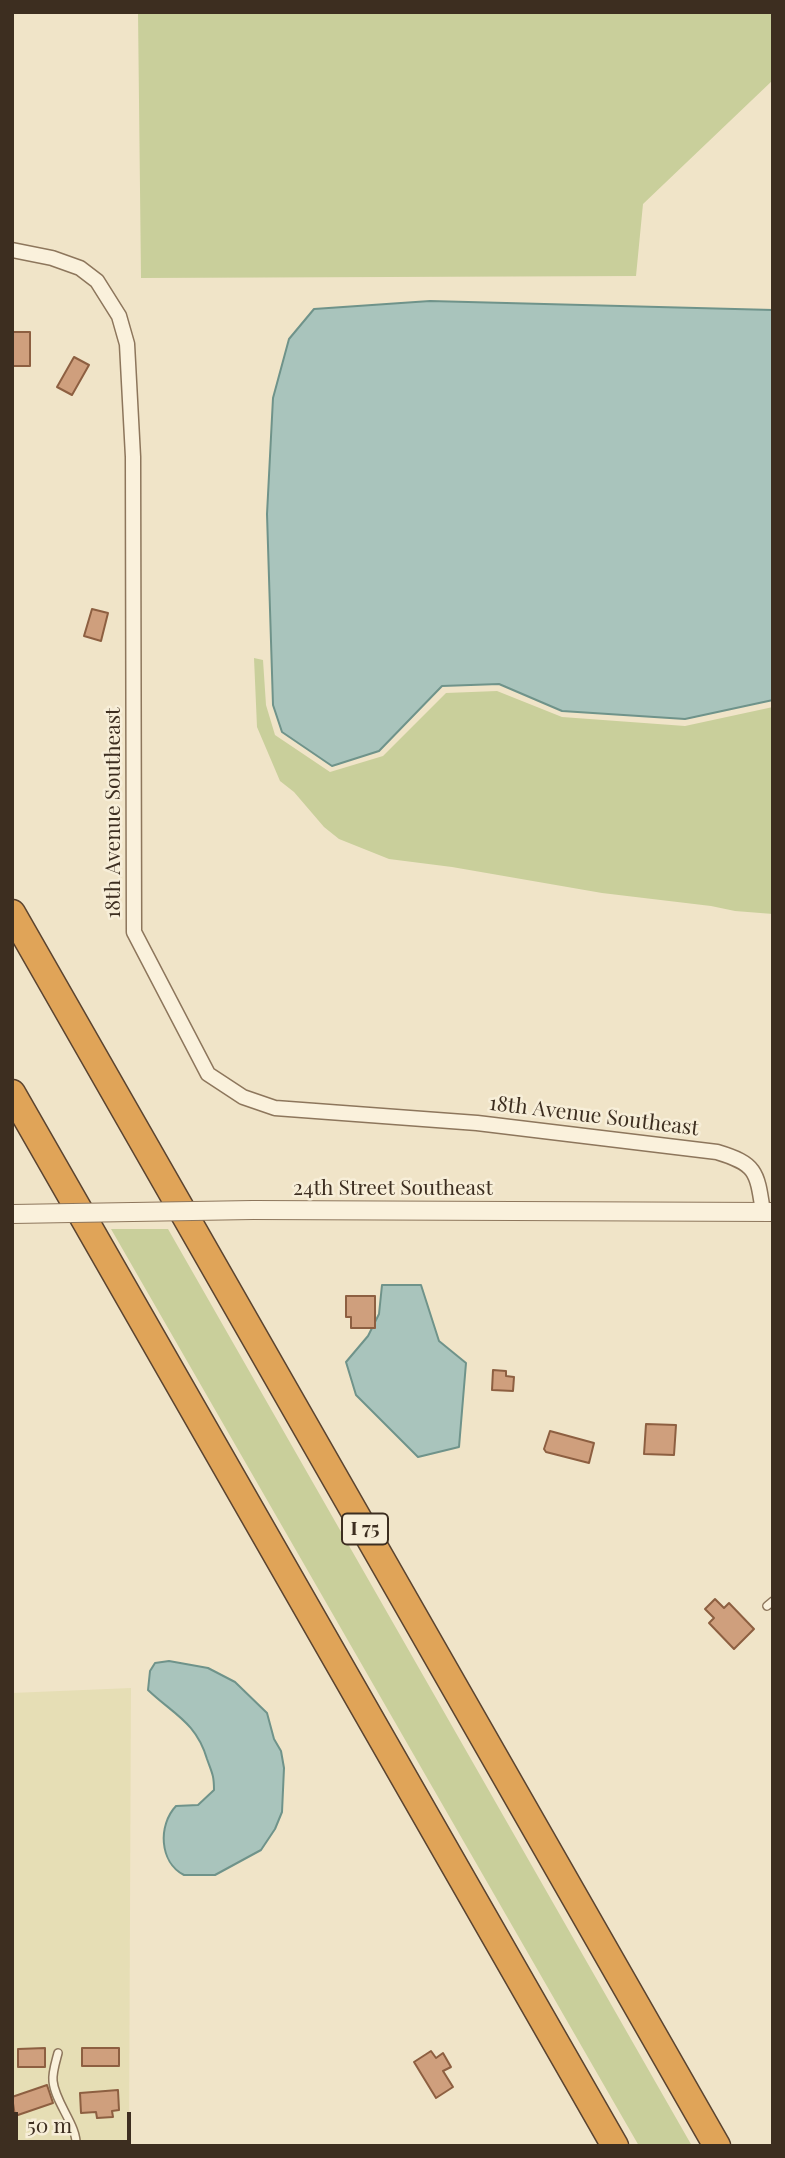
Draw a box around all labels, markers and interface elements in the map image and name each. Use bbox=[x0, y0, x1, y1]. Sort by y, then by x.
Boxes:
street label: 18th Avenue Southeast bbox=[100, 708, 126, 918]
street label: 18th Avenue Southeast bbox=[488, 1091, 700, 1141]
street label: 24th Street Southeast bbox=[293, 1175, 493, 1201]
road number: I 75 bbox=[342, 1513, 388, 1544]
scale bar bbox=[18, 2098, 135, 2142]
text: 50 m bbox=[27, 2110, 72, 2138]

